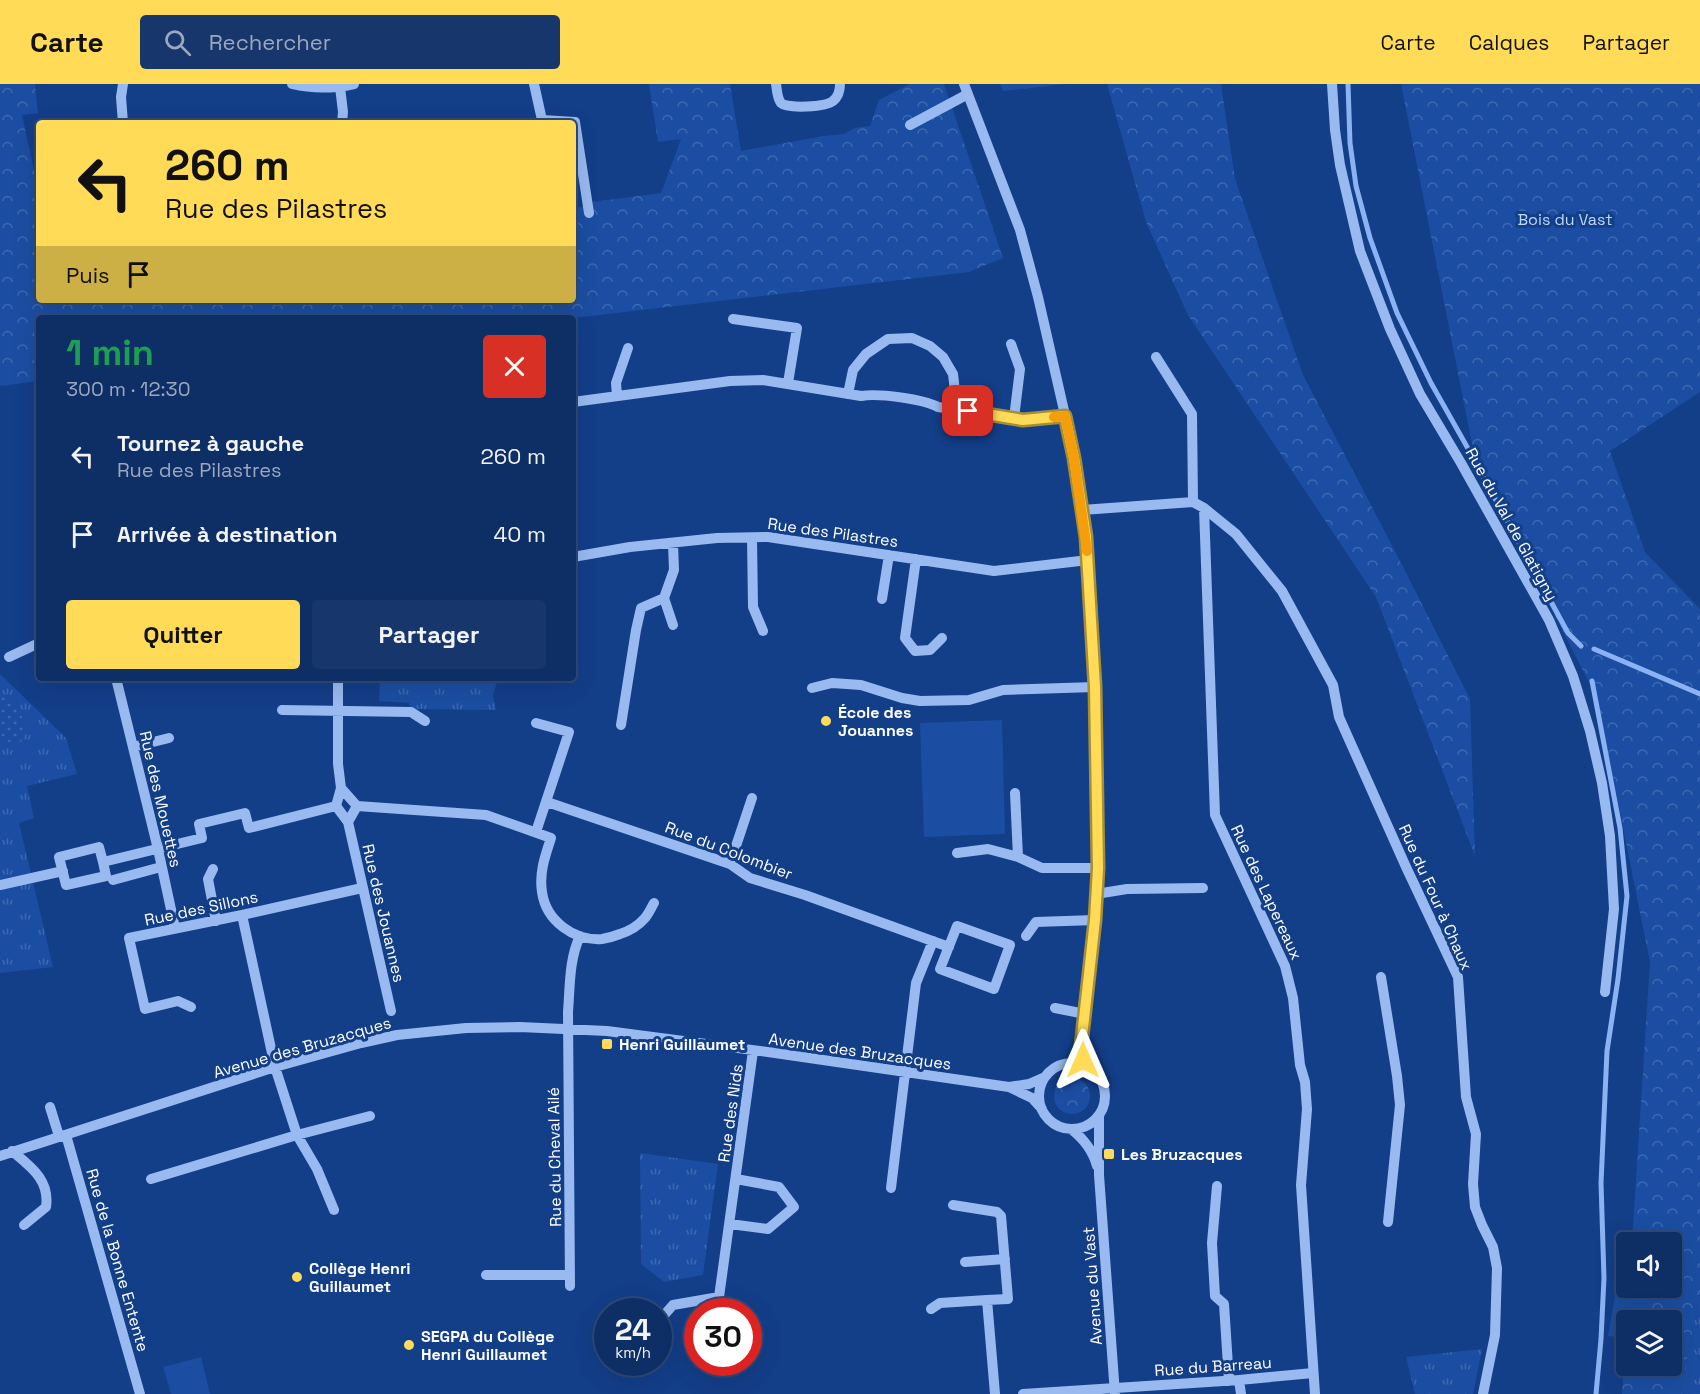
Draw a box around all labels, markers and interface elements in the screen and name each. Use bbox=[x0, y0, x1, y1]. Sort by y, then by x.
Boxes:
search box bbox=[140, 15, 560, 69]
text: Carte bbox=[30, 24, 104, 60]
icon: search bbox=[161, 26, 194, 59]
text: Rechercher bbox=[209, 28, 331, 56]
text: Carte bbox=[1381, 29, 1436, 56]
text: Calques bbox=[1469, 29, 1549, 56]
text: Partager bbox=[1582, 29, 1670, 56]
text: 260 m bbox=[165, 139, 290, 192]
icon: left bbox=[66, 144, 144, 222]
text: Rue des Pilastres bbox=[165, 191, 387, 226]
park label: Bois du Vast bbox=[1518, 209, 1613, 230]
icon: arrive bbox=[122, 258, 155, 291]
text: Puis bbox=[66, 261, 110, 289]
text: 1 min bbox=[66, 330, 154, 376]
button: close bbox=[483, 335, 546, 398]
text: 300 m · 12:30 bbox=[66, 376, 190, 402]
pin bbox=[942, 385, 993, 436]
icon: arrive bbox=[951, 394, 984, 427]
text: Tournez à gauche bbox=[117, 429, 304, 457]
icon: left bbox=[66, 440, 99, 473]
text: 260 m bbox=[481, 442, 546, 470]
street label: Rue du Val de Glatigny bbox=[1461, 444, 1562, 605]
text: Rue des Pilastres bbox=[117, 457, 282, 483]
street label: Rue des Pilastres bbox=[766, 513, 900, 552]
icon: arrive bbox=[66, 518, 99, 551]
text: Arrivée à destination bbox=[117, 520, 338, 548]
text: 40 m bbox=[494, 520, 546, 548]
button: Quitter bbox=[66, 600, 300, 669]
button: Partager bbox=[312, 600, 546, 669]
place label: École des Jouannes bbox=[838, 702, 913, 741]
marker: École des Jouannes bbox=[819, 714, 833, 728]
street label: Rue des Mouettes bbox=[135, 729, 186, 869]
street label: Rue du Colombier bbox=[662, 816, 796, 884]
street label: Rue des Lapereaux bbox=[1226, 821, 1307, 963]
street label: Rue du Four à Chaux bbox=[1394, 821, 1477, 974]
street label: Rue des Jouannes bbox=[357, 842, 410, 984]
street label: Rue des Sillons bbox=[142, 886, 260, 931]
street label: Avenue des Bruzacques bbox=[211, 1012, 394, 1083]
street label: Avenue des Bruzacques bbox=[767, 1028, 953, 1075]
position arrow bbox=[1051, 1028, 1115, 1092]
place label: Henri Guillaumet bbox=[619, 1034, 745, 1055]
marker: Henri Guillaumet bbox=[600, 1037, 614, 1051]
street label: Rue des Nids bbox=[713, 1063, 748, 1164]
street label: Rue du Cheval Ailé bbox=[543, 1087, 566, 1227]
place label: Les Bruzacques bbox=[1121, 1144, 1243, 1165]
marker: Les Bruzacques bbox=[1102, 1147, 1116, 1161]
street label: Rue de la Bonne Entente bbox=[81, 1166, 154, 1354]
street label: Avenue du Vast bbox=[1078, 1226, 1107, 1346]
map controls bbox=[1616, 1232, 1682, 1376]
button: sound bbox=[1616, 1232, 1682, 1298]
place label: Collège Henri Guillaumet bbox=[309, 1258, 411, 1297]
marker: Collège Henri Guillaumet bbox=[290, 1270, 304, 1284]
speed limit sign: 30 bbox=[684, 1298, 762, 1376]
text: 24 bbox=[615, 1310, 651, 1349]
button: layers bbox=[1616, 1310, 1682, 1376]
place label: SEGPA du Collège Henri Guillaumet bbox=[421, 1326, 554, 1365]
marker: SEGPA du Collège Henri Guillaumet bbox=[402, 1338, 416, 1352]
text: km/h bbox=[615, 1343, 651, 1362]
street label: Rue du Barreau bbox=[1154, 1352, 1272, 1381]

